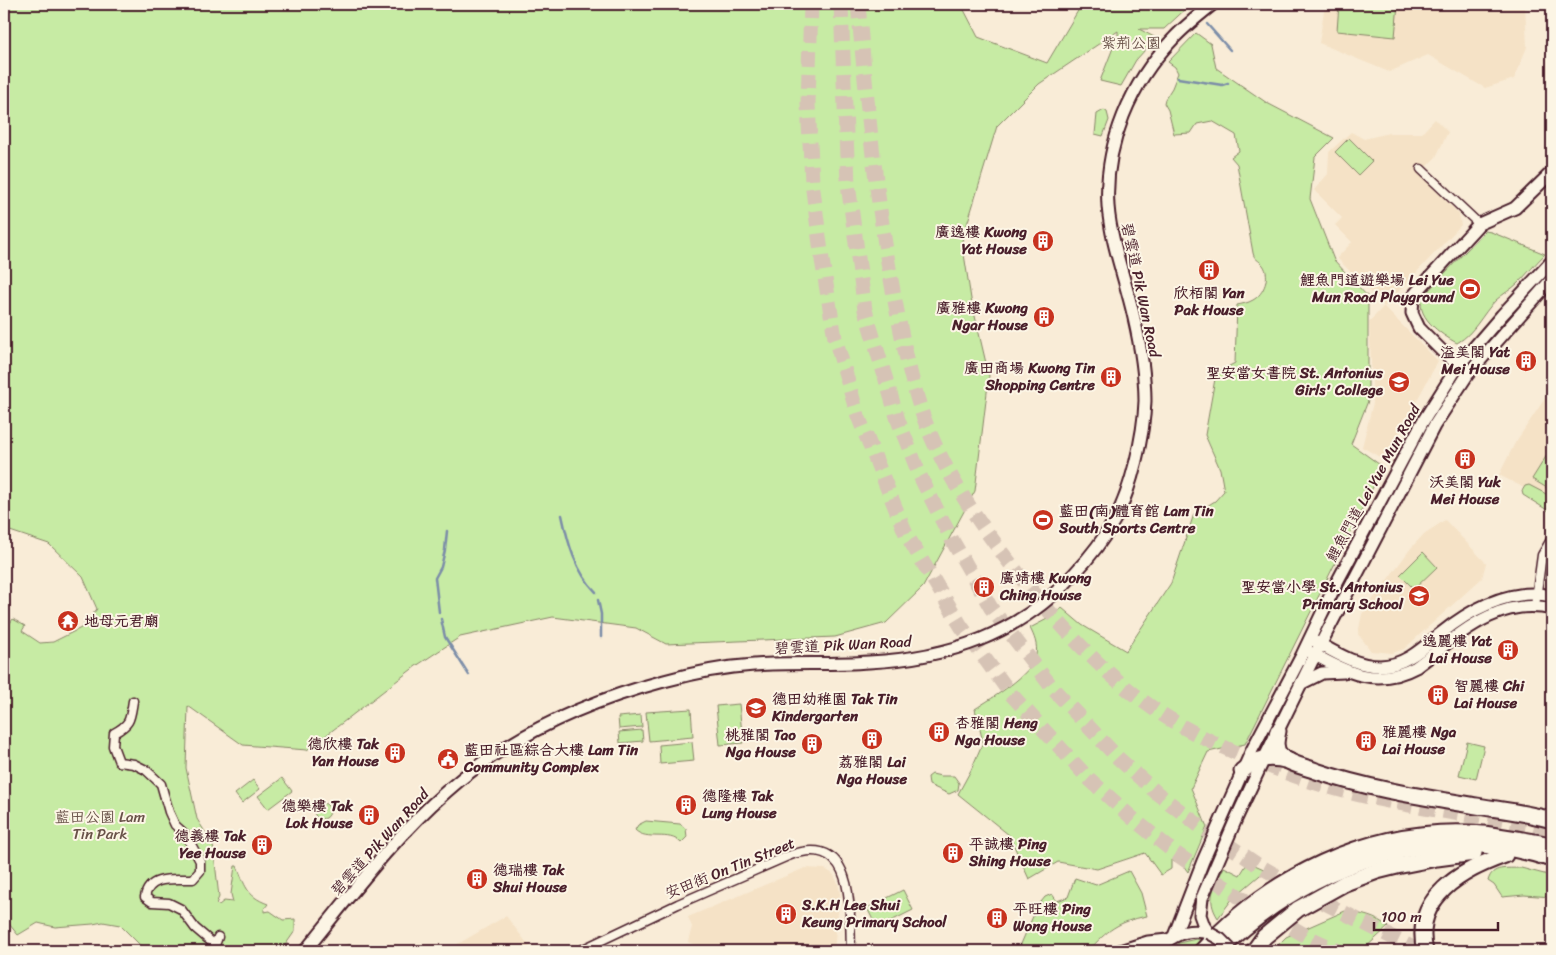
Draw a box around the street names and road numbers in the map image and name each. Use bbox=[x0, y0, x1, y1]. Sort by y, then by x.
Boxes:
street label: 碧雲道 Pik Wan Road bbox=[1114, 220, 1168, 361]
street label: 鯉魚門道 Lei Yue Mun Road bbox=[1319, 398, 1428, 567]
street label: 碧雲道 Pik Wan Road bbox=[774, 628, 913, 662]
street label: 碧雲道 Pik Wan Road bbox=[324, 782, 436, 902]
street label: 安田街 On Tin Street bbox=[661, 830, 799, 906]

